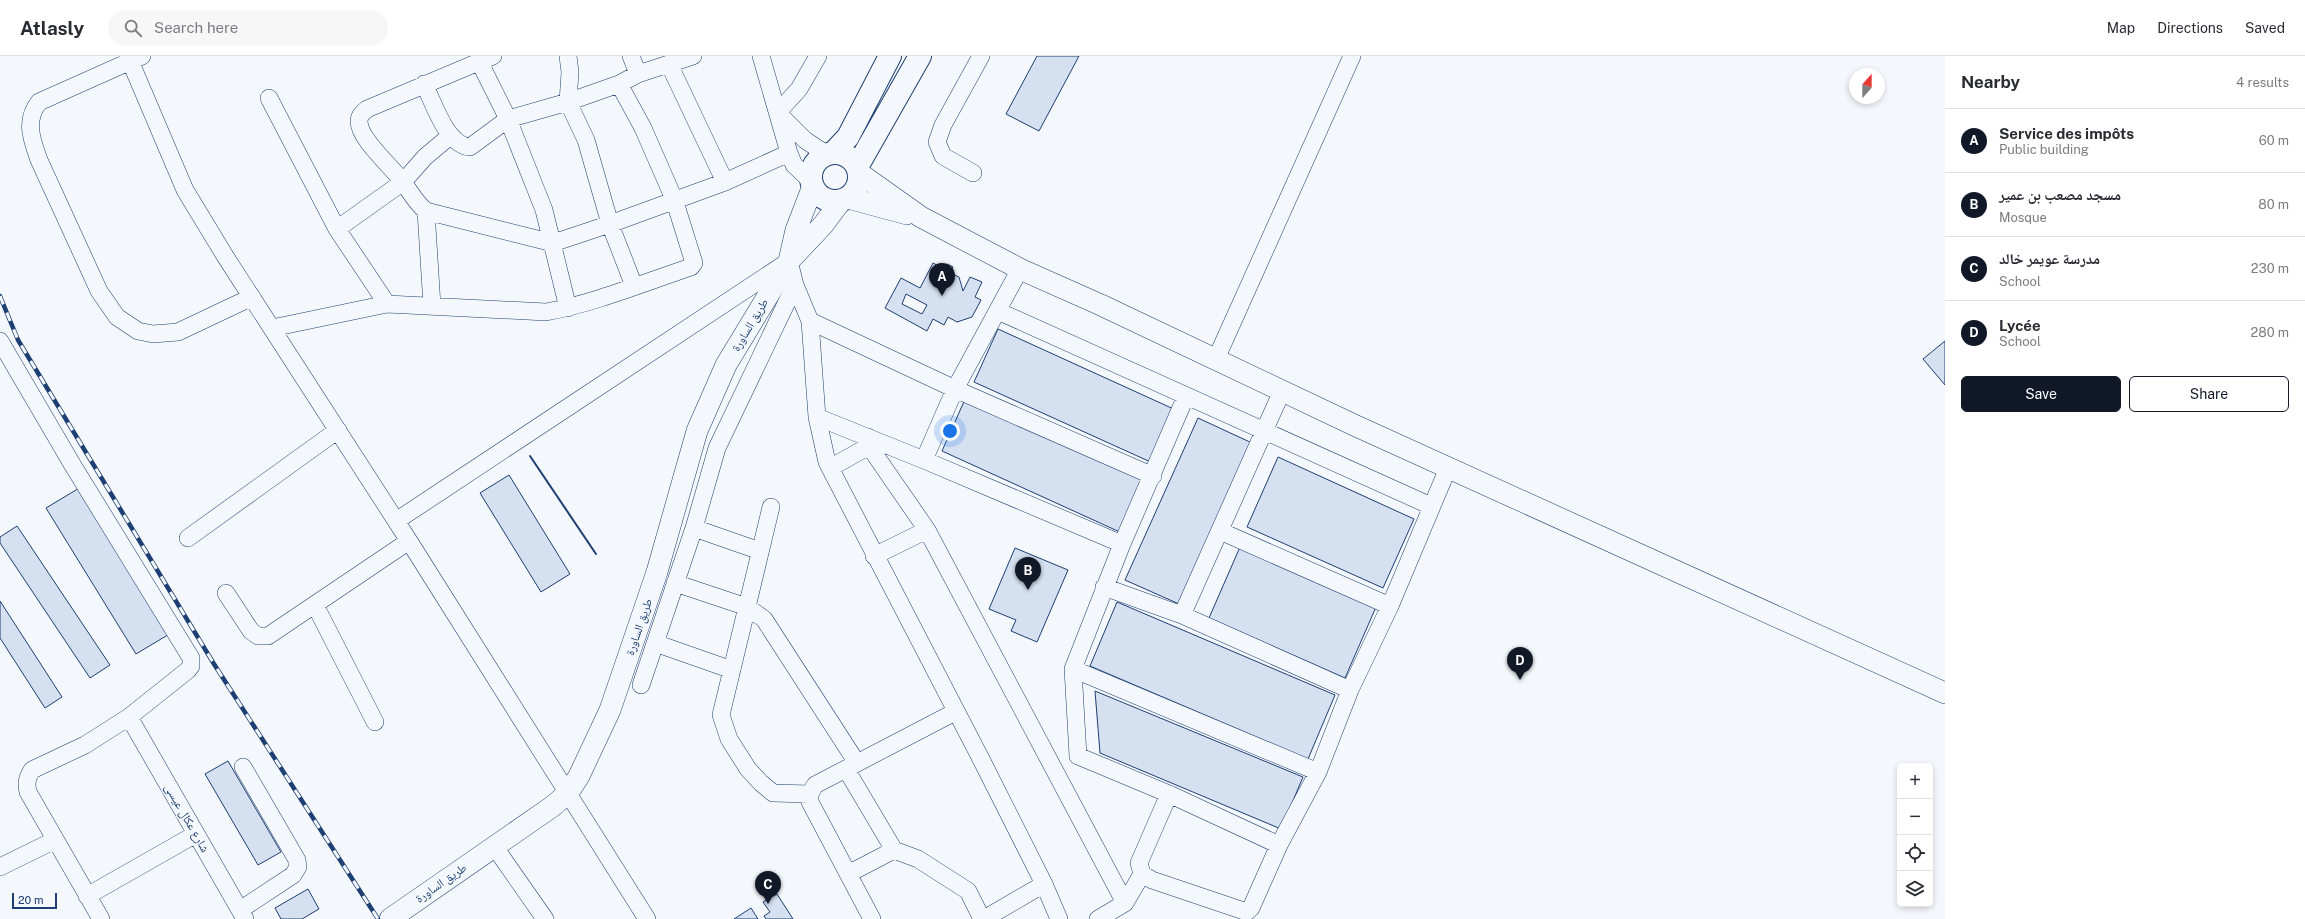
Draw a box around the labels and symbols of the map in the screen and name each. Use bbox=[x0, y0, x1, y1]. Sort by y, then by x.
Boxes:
north arrow bbox=[1849, 68, 1885, 104]
pin: A bbox=[929, 263, 955, 296]
street label: طريق الساورة bbox=[729, 296, 771, 354]
your location bbox=[940, 421, 960, 441]
pin: B bbox=[1015, 557, 1041, 590]
street label: طريق الساورة bbox=[623, 597, 655, 657]
pin: D bbox=[1507, 647, 1533, 680]
street label: شارع عكال عيسى bbox=[161, 781, 212, 855]
street label: طريق الساورة bbox=[413, 860, 469, 906]
pin: C bbox=[755, 871, 781, 904]
scale bar bbox=[12, 891, 57, 910]

